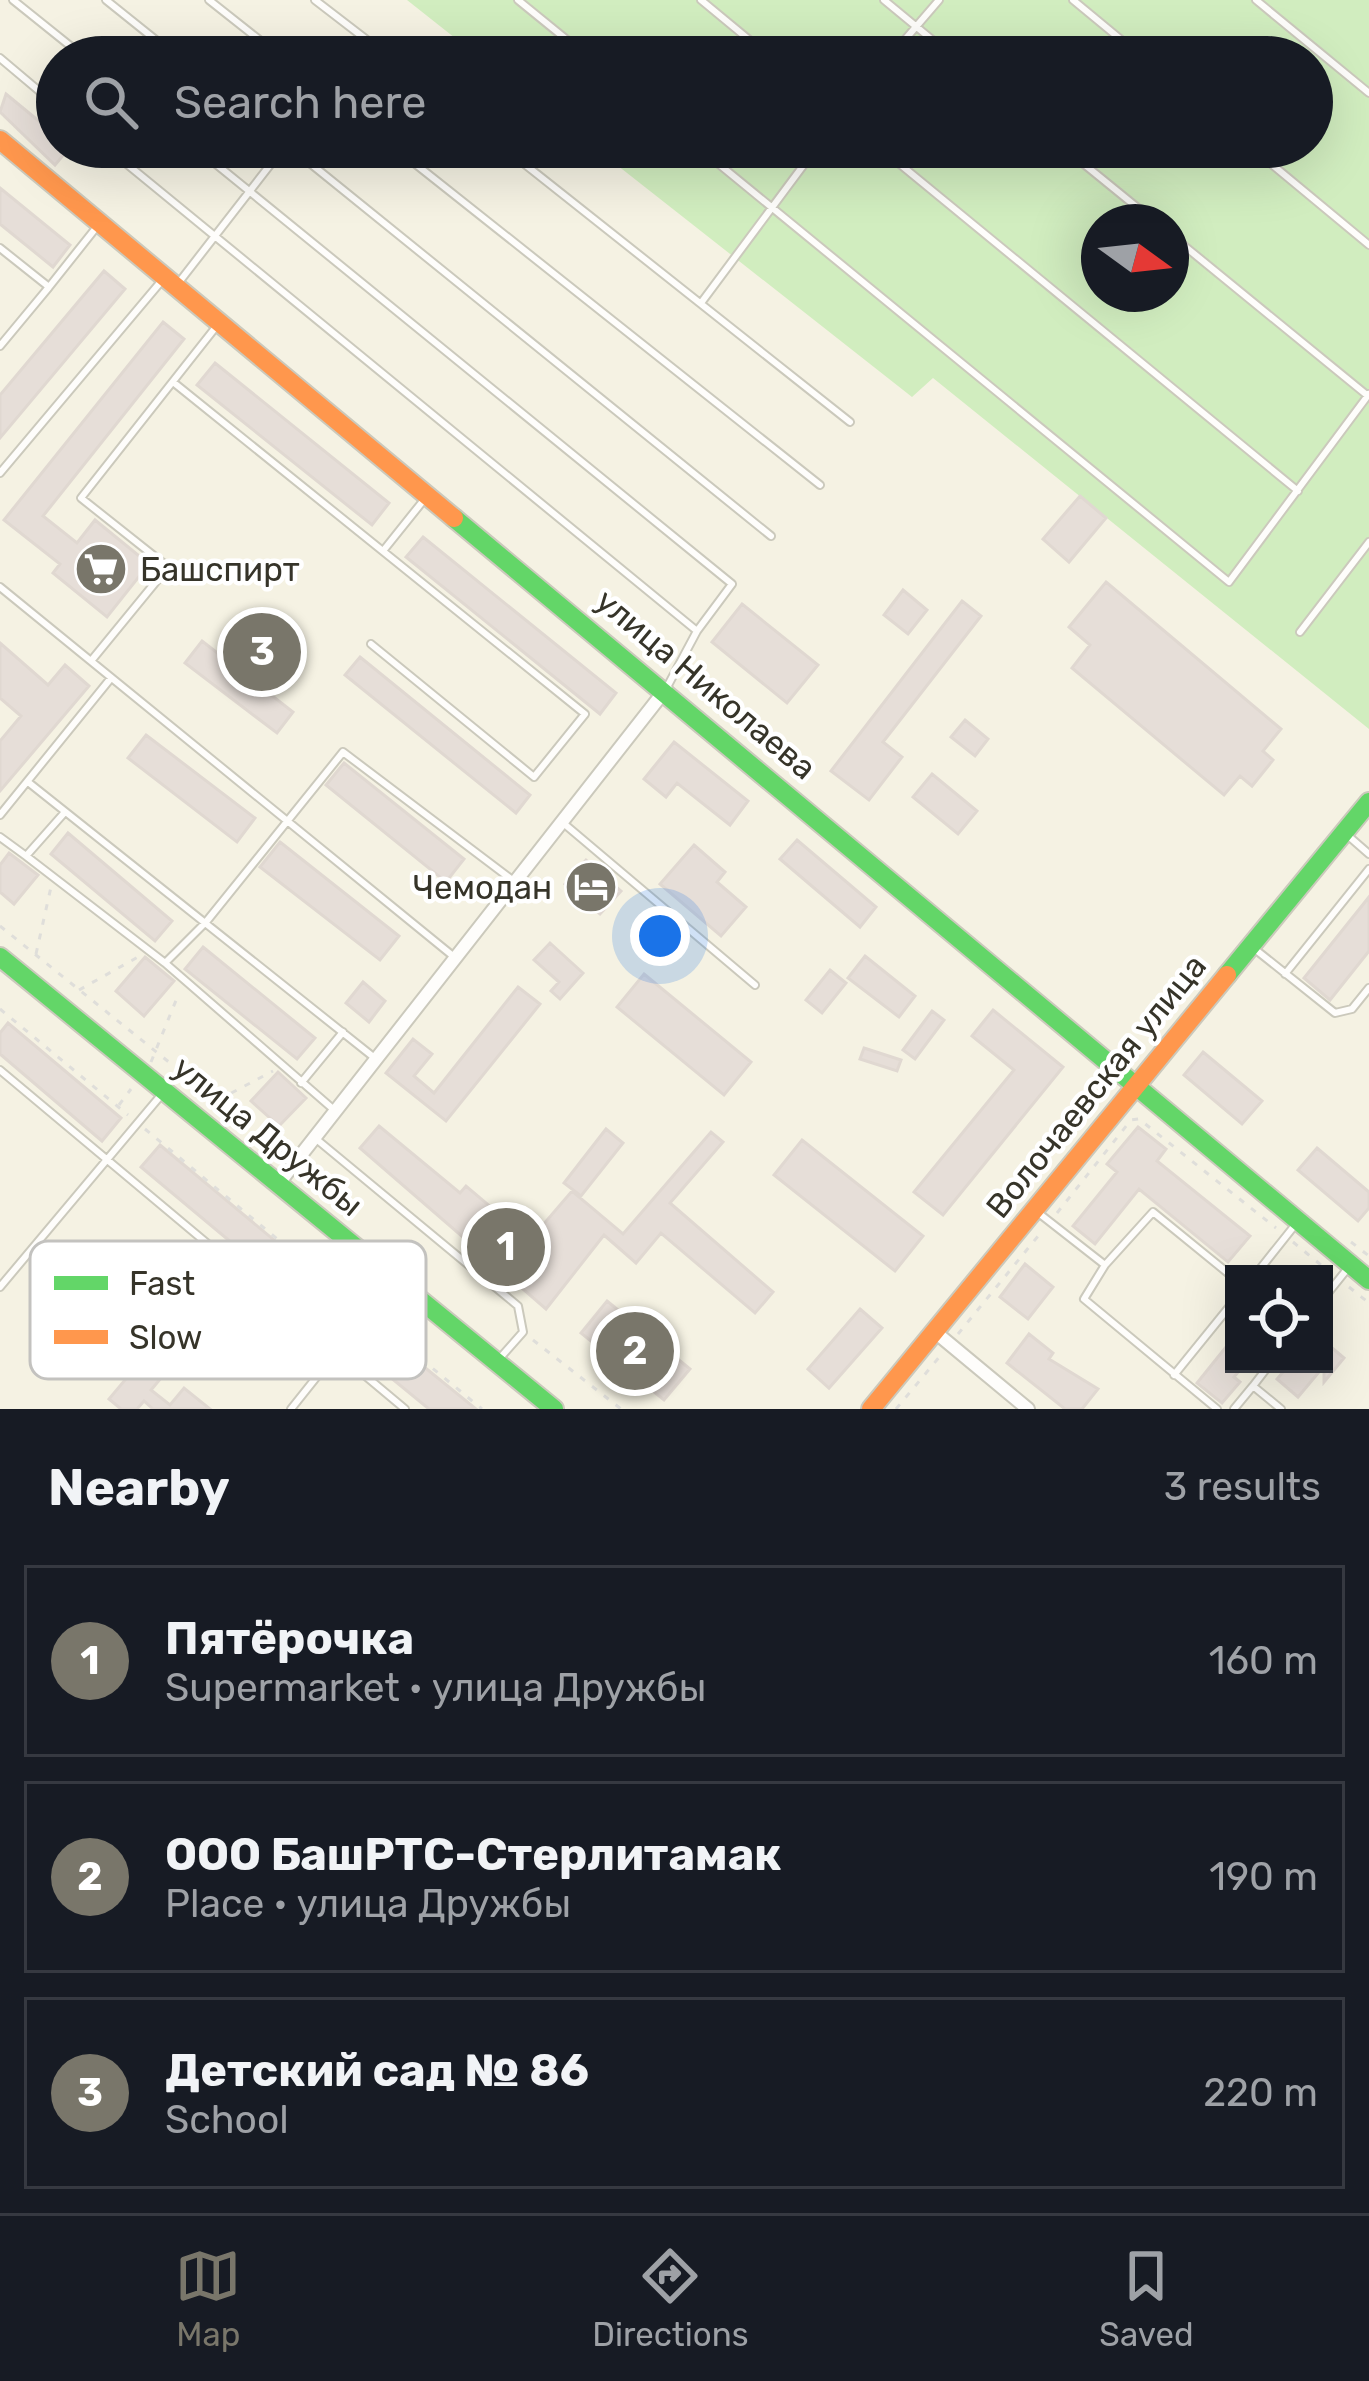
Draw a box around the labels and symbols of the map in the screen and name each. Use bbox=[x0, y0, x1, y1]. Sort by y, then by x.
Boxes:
north arrow bbox=[1081, 204, 1189, 312]
supermarket icon: Башспирт bbox=[73, 541, 129, 597]
place label: Башспирт bbox=[140, 550, 300, 589]
street label: улица Николаева bbox=[588, 581, 824, 787]
pin: 3 bbox=[223, 607, 301, 697]
hotel icon: Чемодан bbox=[563, 859, 619, 915]
place label: Чемодан bbox=[412, 868, 552, 907]
your location bbox=[630, 906, 690, 966]
street label: Волочаевская улица bbox=[978, 947, 1214, 1225]
street label: улица Дружбы bbox=[165, 1048, 371, 1224]
pin: 1 bbox=[467, 1202, 545, 1292]
legend bbox=[30, 1241, 426, 1379]
text: Fast bbox=[129, 1264, 195, 1303]
pin: 2 bbox=[596, 1306, 674, 1396]
text: Slow bbox=[129, 1318, 203, 1357]

